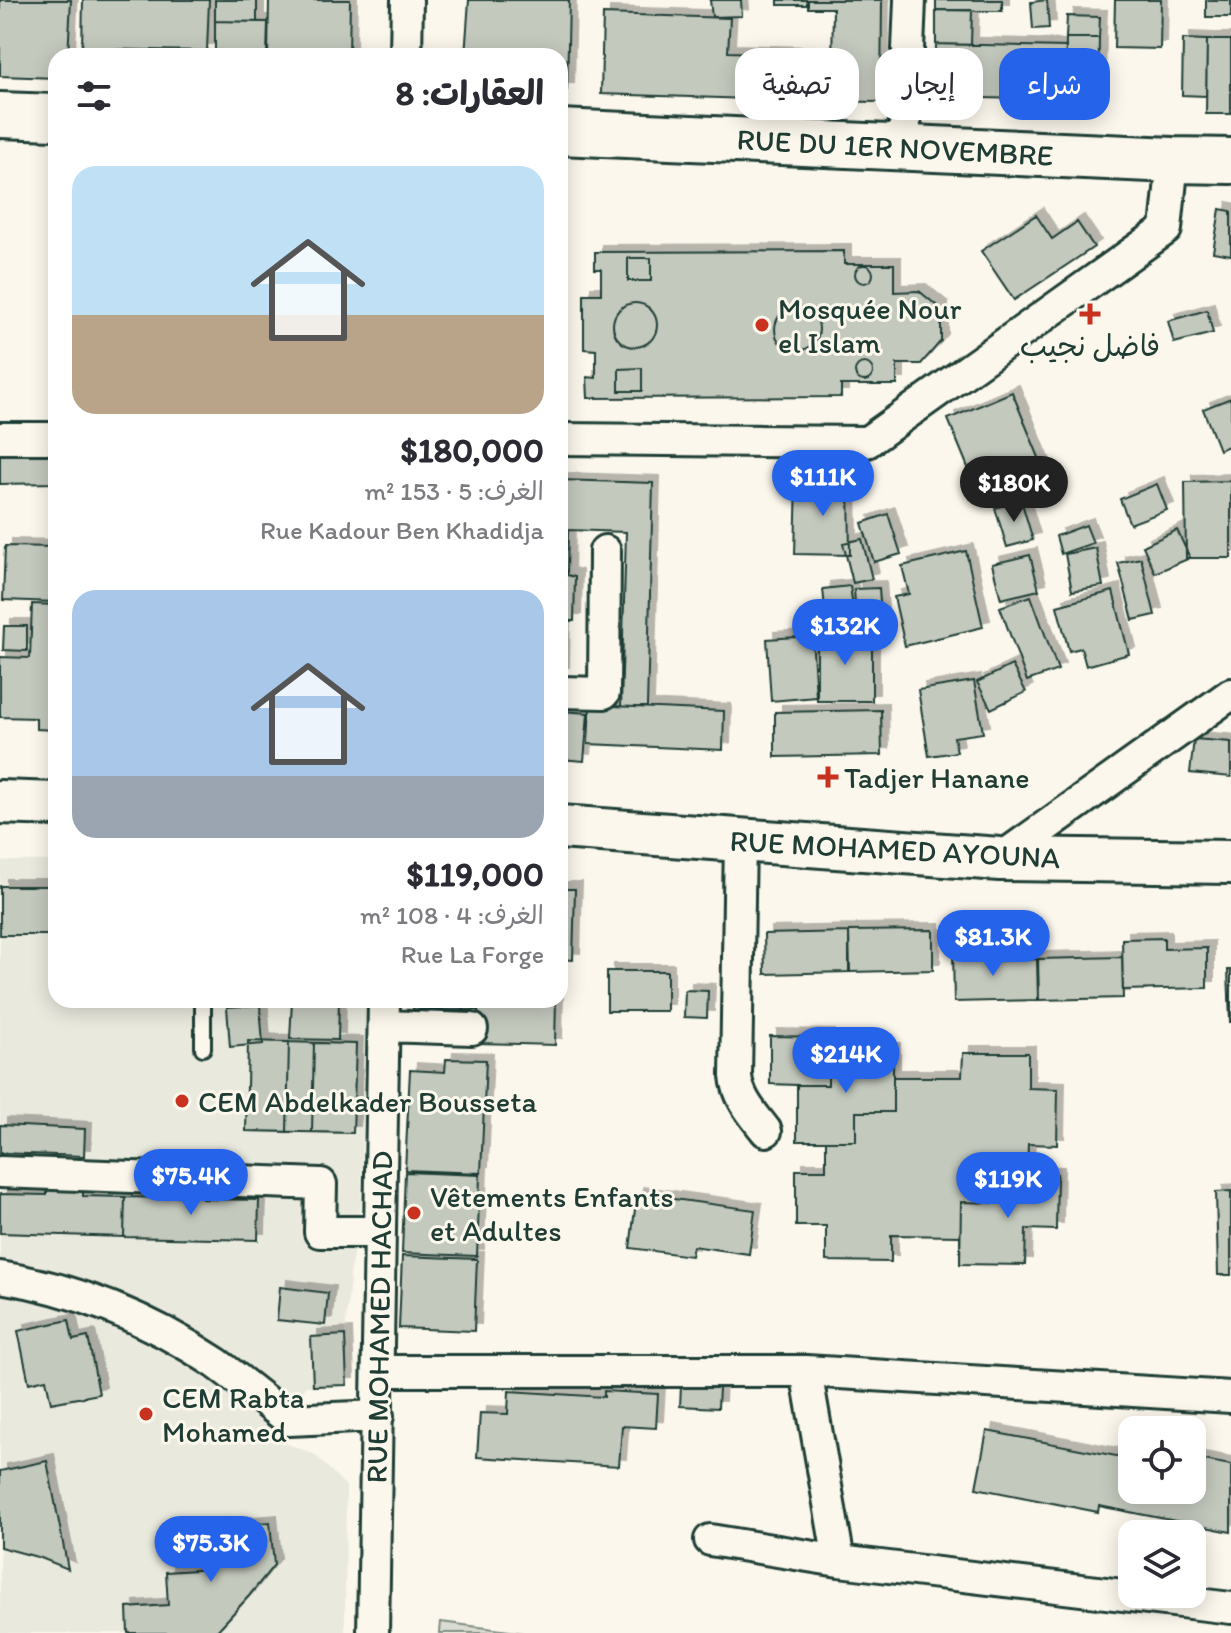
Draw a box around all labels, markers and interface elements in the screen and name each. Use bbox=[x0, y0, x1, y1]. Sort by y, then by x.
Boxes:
chip: تصفية bbox=[735, 48, 859, 120]
chip: إيجار bbox=[875, 48, 983, 120]
chip: شراء bbox=[999, 48, 1110, 120]
text: العقارات: 8 bbox=[395, 73, 544, 114]
icon: filters bbox=[72, 74, 116, 118]
street label: RUE DU 1ER NOVEMBRE bbox=[736, 120, 1054, 174]
icon: home bbox=[236, 218, 380, 362]
place label: Mosquée Nour el Islam bbox=[778, 290, 962, 361]
marker: فاضل نجيب bbox=[1081, 305, 1099, 323]
marker: Mosquée Nour el Islam bbox=[753, 316, 771, 334]
place label: فاضل نجيب bbox=[1020, 327, 1160, 364]
text: $180,000 bbox=[401, 430, 544, 471]
pin: $111K bbox=[767, 450, 879, 518]
pin: $180K bbox=[958, 456, 1070, 524]
text: $111K bbox=[790, 460, 856, 492]
text: $180K bbox=[978, 466, 1050, 498]
text: الغرف: 5 · 153 m² bbox=[364, 475, 544, 507]
text: Rue Kadour Ben Khadidja bbox=[260, 514, 544, 546]
pin: $132K bbox=[789, 599, 901, 667]
text: $132K bbox=[810, 609, 880, 641]
icon: home bbox=[236, 642, 380, 786]
place label: Tadjer Hanane bbox=[844, 759, 1030, 796]
marker: Tadjer Hanane bbox=[819, 768, 837, 786]
street label: RUE MOHAMED AYOUNA bbox=[729, 822, 1061, 876]
text: $119,000 bbox=[407, 854, 544, 895]
text: الغرف: 4 · 108 m² bbox=[360, 899, 544, 931]
pin: $81.3K bbox=[928, 910, 1058, 978]
text: $81.3K bbox=[955, 920, 1031, 952]
text: Rue La Forge bbox=[401, 938, 544, 970]
pin: $214K bbox=[790, 1027, 902, 1095]
text: $214K bbox=[810, 1037, 882, 1069]
place label: CEM Abdelkader Bousseta bbox=[198, 1083, 537, 1120]
marker: CEM Abdelkader Bousseta bbox=[173, 1092, 191, 1110]
pin: $75.4K bbox=[126, 1149, 256, 1217]
street label: RUE MOHAMED HACHAD bbox=[358, 1150, 400, 1484]
pin: $119K bbox=[952, 1152, 1064, 1220]
text: $75.4K bbox=[152, 1159, 230, 1191]
text: $119K bbox=[974, 1162, 1042, 1194]
place label: Vêtements Enfants et Adultes bbox=[430, 1178, 674, 1249]
marker: Vêtements Enfants et Adultes bbox=[405, 1204, 423, 1222]
place label: CEM Rabta Mohamed bbox=[162, 1379, 305, 1450]
marker: CEM Rabta Mohamed bbox=[137, 1405, 155, 1423]
map controls bbox=[1118, 1416, 1206, 1608]
button: locate bbox=[1118, 1416, 1206, 1504]
pin: $75.3K bbox=[146, 1516, 276, 1584]
button: layers bbox=[1118, 1520, 1206, 1608]
text: $75.3K bbox=[173, 1526, 249, 1558]

